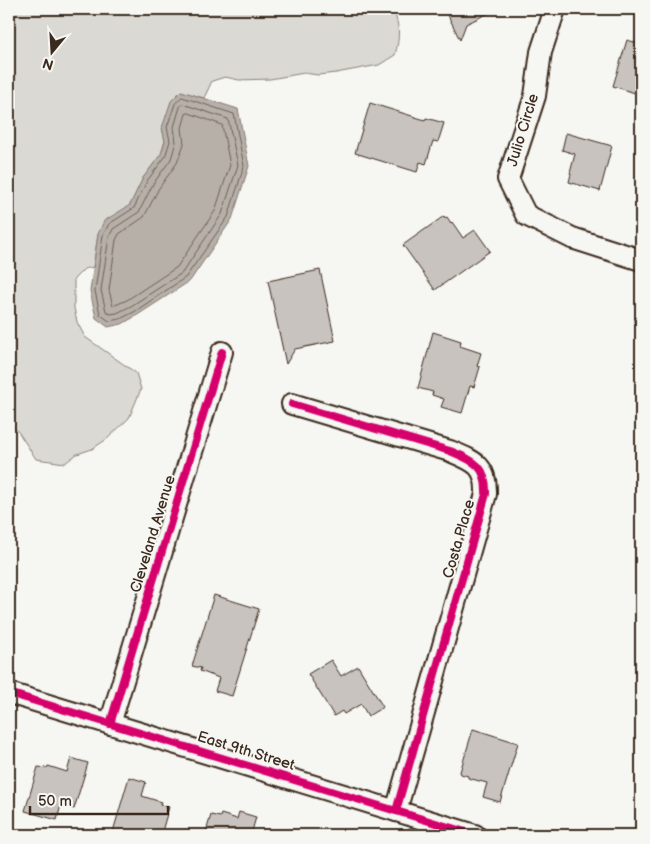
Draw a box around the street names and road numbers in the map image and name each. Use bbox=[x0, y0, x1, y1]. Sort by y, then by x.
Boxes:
street label: Julio Circle bbox=[503, 91, 543, 169]
street label: Cleveland Avenue bbox=[126, 473, 180, 595]
street label: Costa Place bbox=[439, 497, 479, 581]
street label: East 9th Street bbox=[195, 727, 297, 775]

